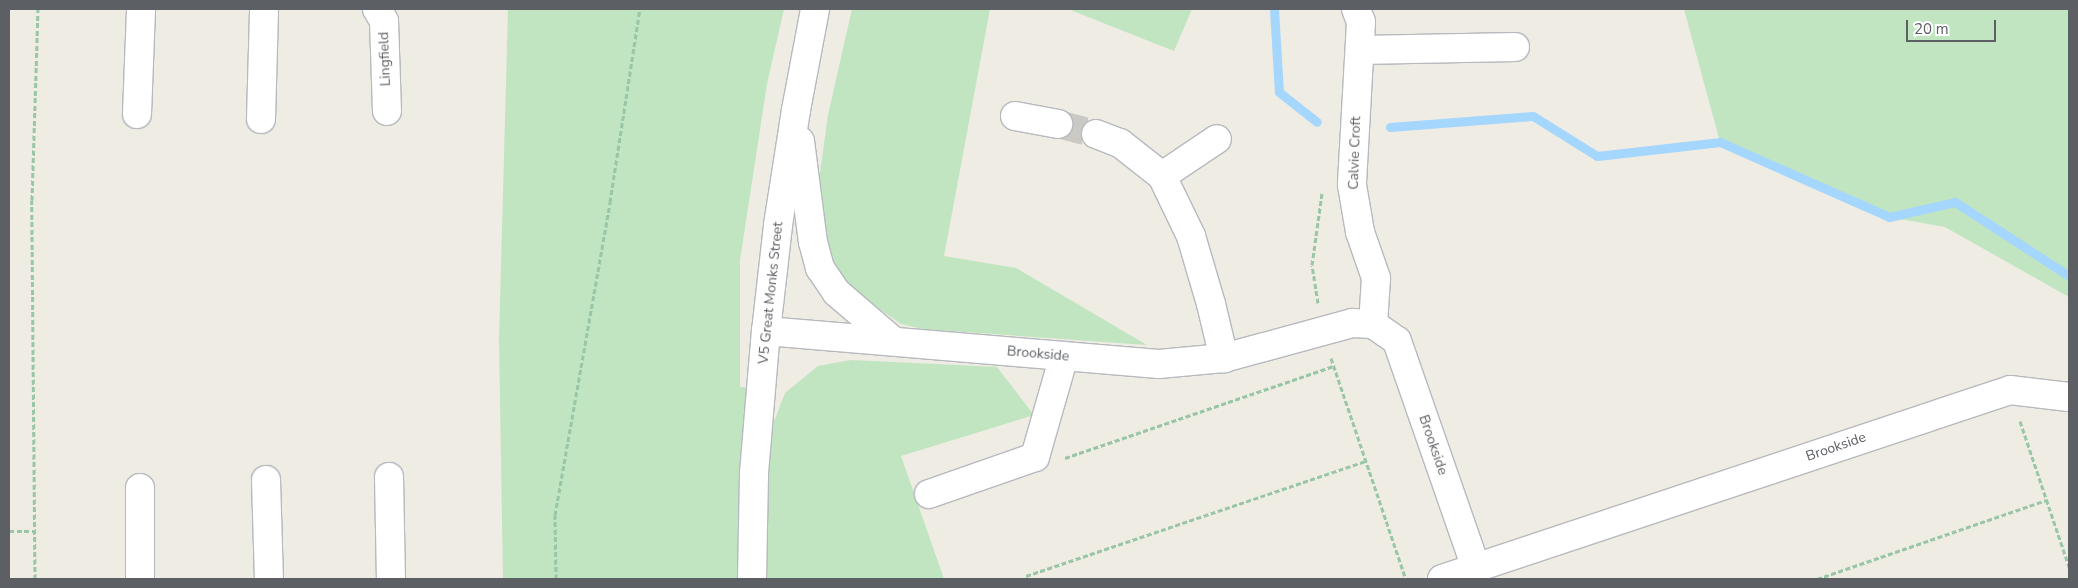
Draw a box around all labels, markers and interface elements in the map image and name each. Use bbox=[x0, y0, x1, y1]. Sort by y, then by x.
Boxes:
scale bar bbox=[1908, 10, 1998, 42]
text: 20 m bbox=[1914, 19, 1949, 39]
street label: Lingfield bbox=[376, 31, 394, 87]
street label: Calvie Croft bbox=[1345, 116, 1365, 190]
street label: V5 Great Monks Street bbox=[755, 221, 787, 365]
street label: Brookside bbox=[1006, 343, 1070, 365]
street label: Brookside bbox=[1415, 413, 1451, 477]
street label: Brookside bbox=[1804, 429, 1868, 465]

